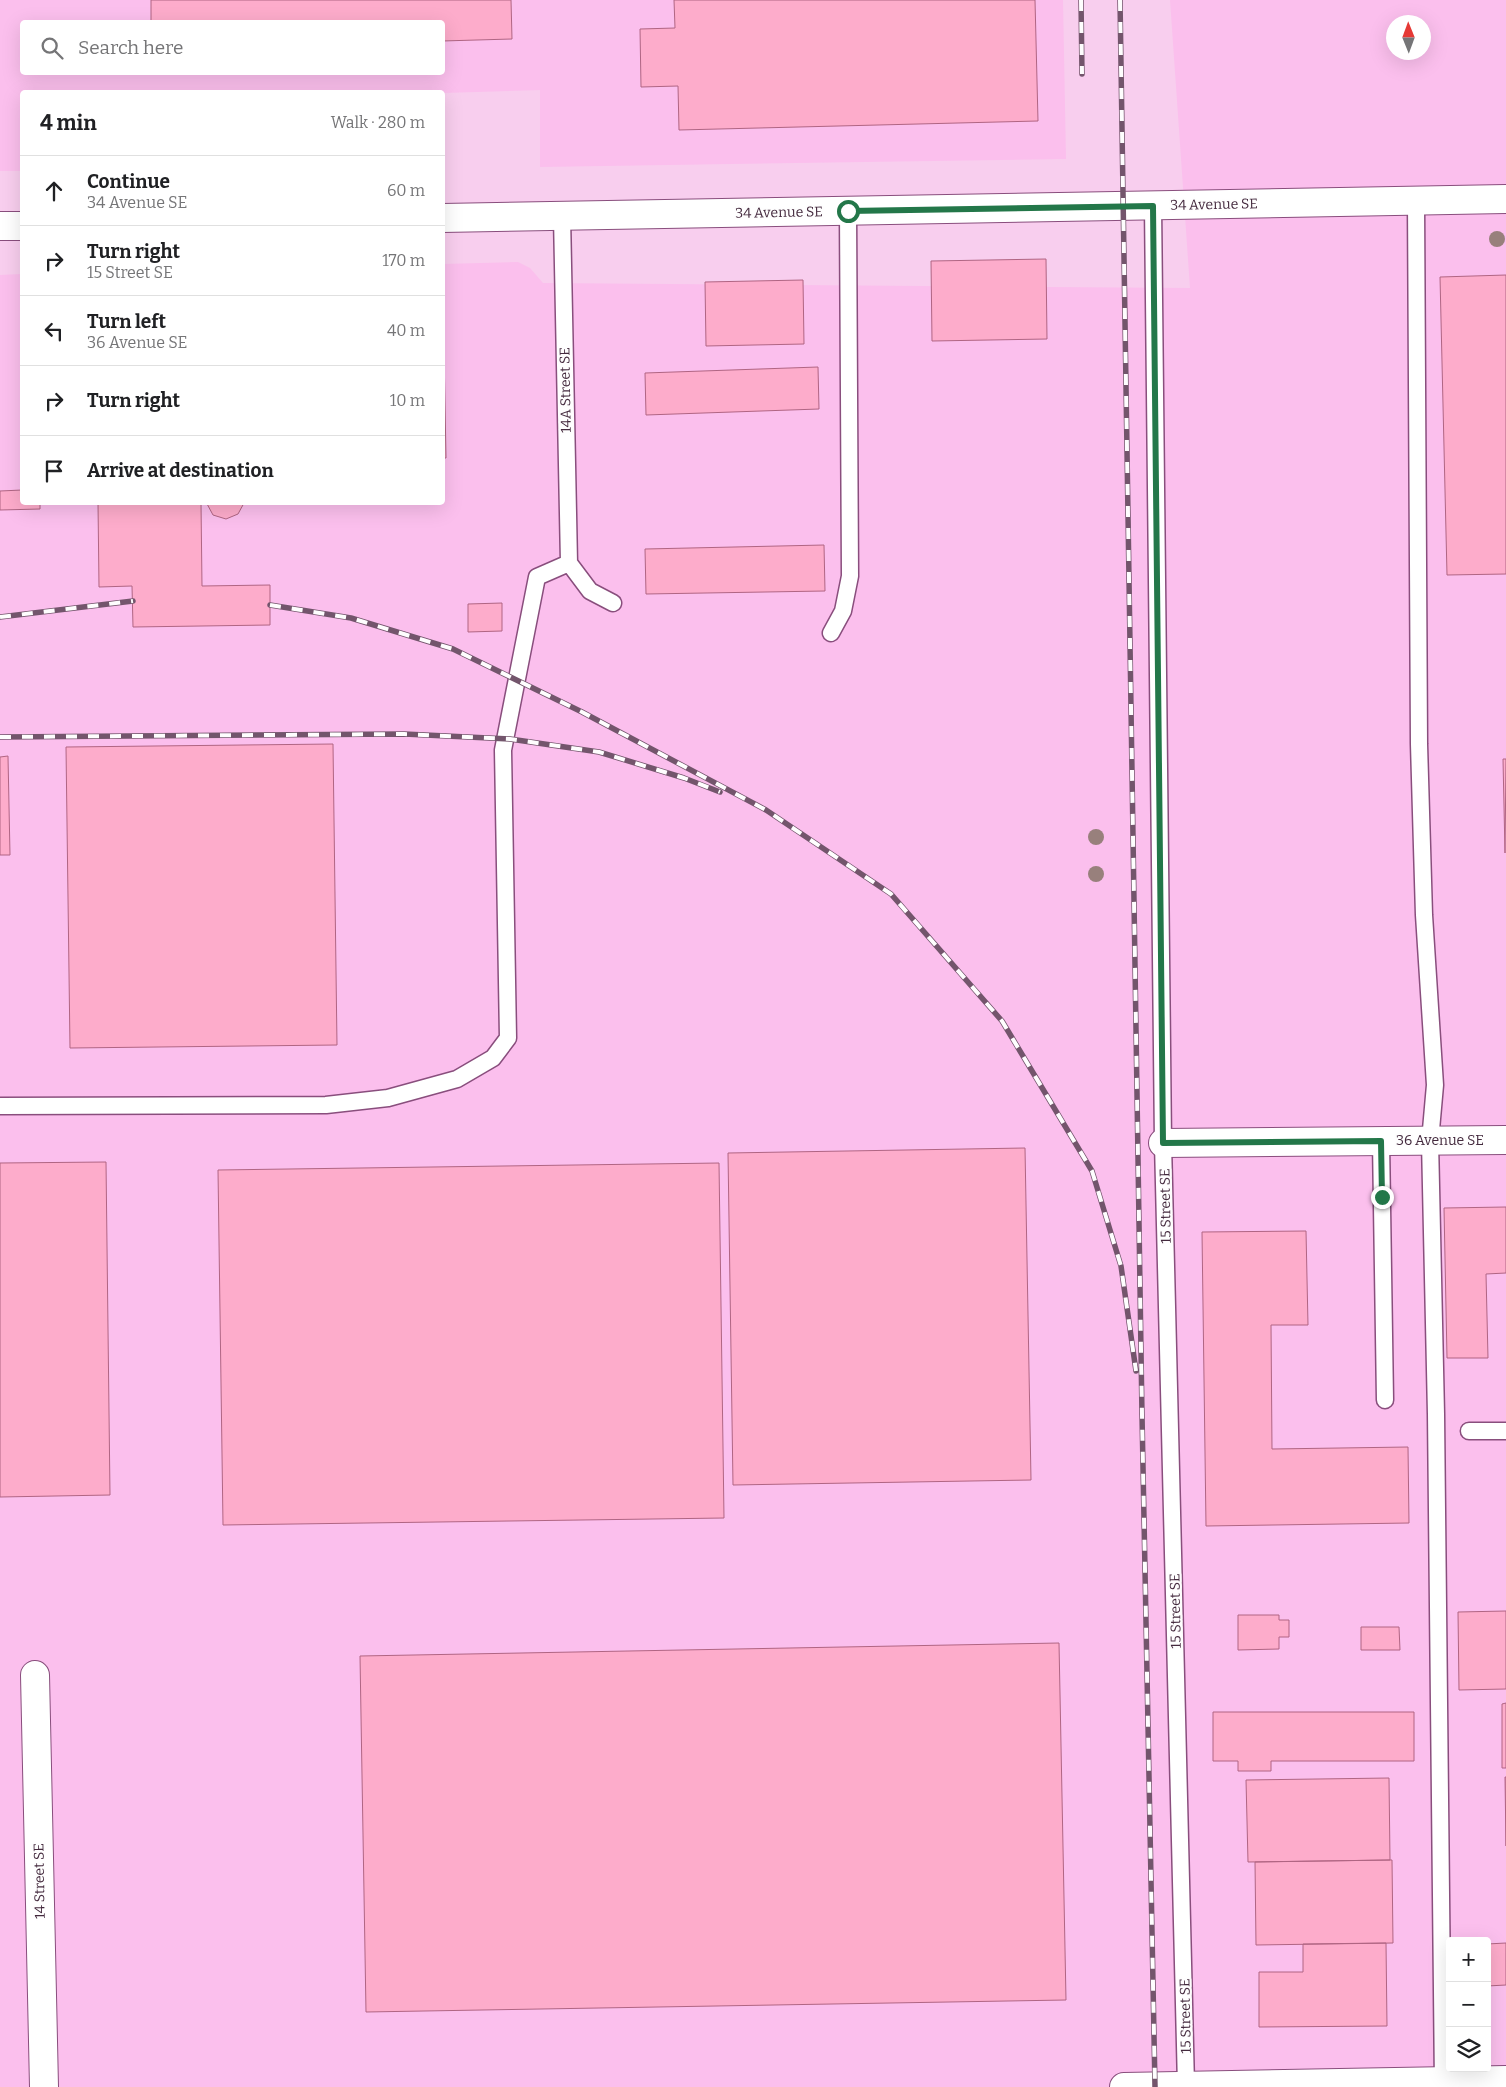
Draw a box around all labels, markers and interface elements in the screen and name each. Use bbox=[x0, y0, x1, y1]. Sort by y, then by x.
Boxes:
north arrow bbox=[1386, 15, 1431, 60]
search box bbox=[20, 20, 445, 75]
icon: search bbox=[38, 34, 66, 62]
text: Search here bbox=[78, 36, 183, 59]
text: 4 min bbox=[40, 110, 97, 136]
text: Walk · 280 m bbox=[331, 113, 425, 132]
text: Continue bbox=[87, 170, 170, 193]
icon: ahead bbox=[40, 177, 68, 205]
text: 60 m bbox=[387, 181, 425, 200]
text: 34 Avenue SE bbox=[87, 193, 187, 212]
street label: 34 Avenue SE bbox=[1170, 195, 1258, 214]
route start bbox=[837, 200, 860, 223]
street label: 34 Avenue SE bbox=[735, 203, 823, 222]
text: Turn right bbox=[87, 240, 180, 263]
icon: right bbox=[40, 247, 68, 275]
text: 170 m bbox=[382, 251, 425, 270]
text: 15 Street SE bbox=[87, 263, 173, 282]
text: Turn left bbox=[87, 310, 166, 333]
icon: left bbox=[40, 317, 68, 345]
text: 40 m bbox=[387, 321, 425, 340]
text: 36 Avenue SE bbox=[87, 333, 188, 352]
street label: 14A Street SE bbox=[556, 347, 575, 433]
icon: right bbox=[40, 387, 68, 415]
text: Turn right bbox=[87, 389, 180, 412]
text: 10 m bbox=[390, 391, 425, 410]
icon: arrive bbox=[40, 457, 68, 485]
text: Arrive at destination bbox=[87, 459, 274, 482]
street label: 36 Avenue SE bbox=[1396, 1132, 1484, 1149]
street label: 15 Street SE bbox=[1156, 1168, 1175, 1244]
route end bbox=[1371, 1186, 1394, 1209]
street label: 15 Street SE bbox=[1166, 1573, 1185, 1649]
street label: 14 Street SE bbox=[30, 1843, 49, 1919]
map controls bbox=[1446, 1937, 1491, 2072]
button: + bbox=[1446, 1937, 1491, 1982]
street label: 15 Street SE bbox=[1176, 1978, 1195, 2054]
button: − bbox=[1446, 1982, 1491, 2027]
button: layers bbox=[1446, 2027, 1491, 2072]

